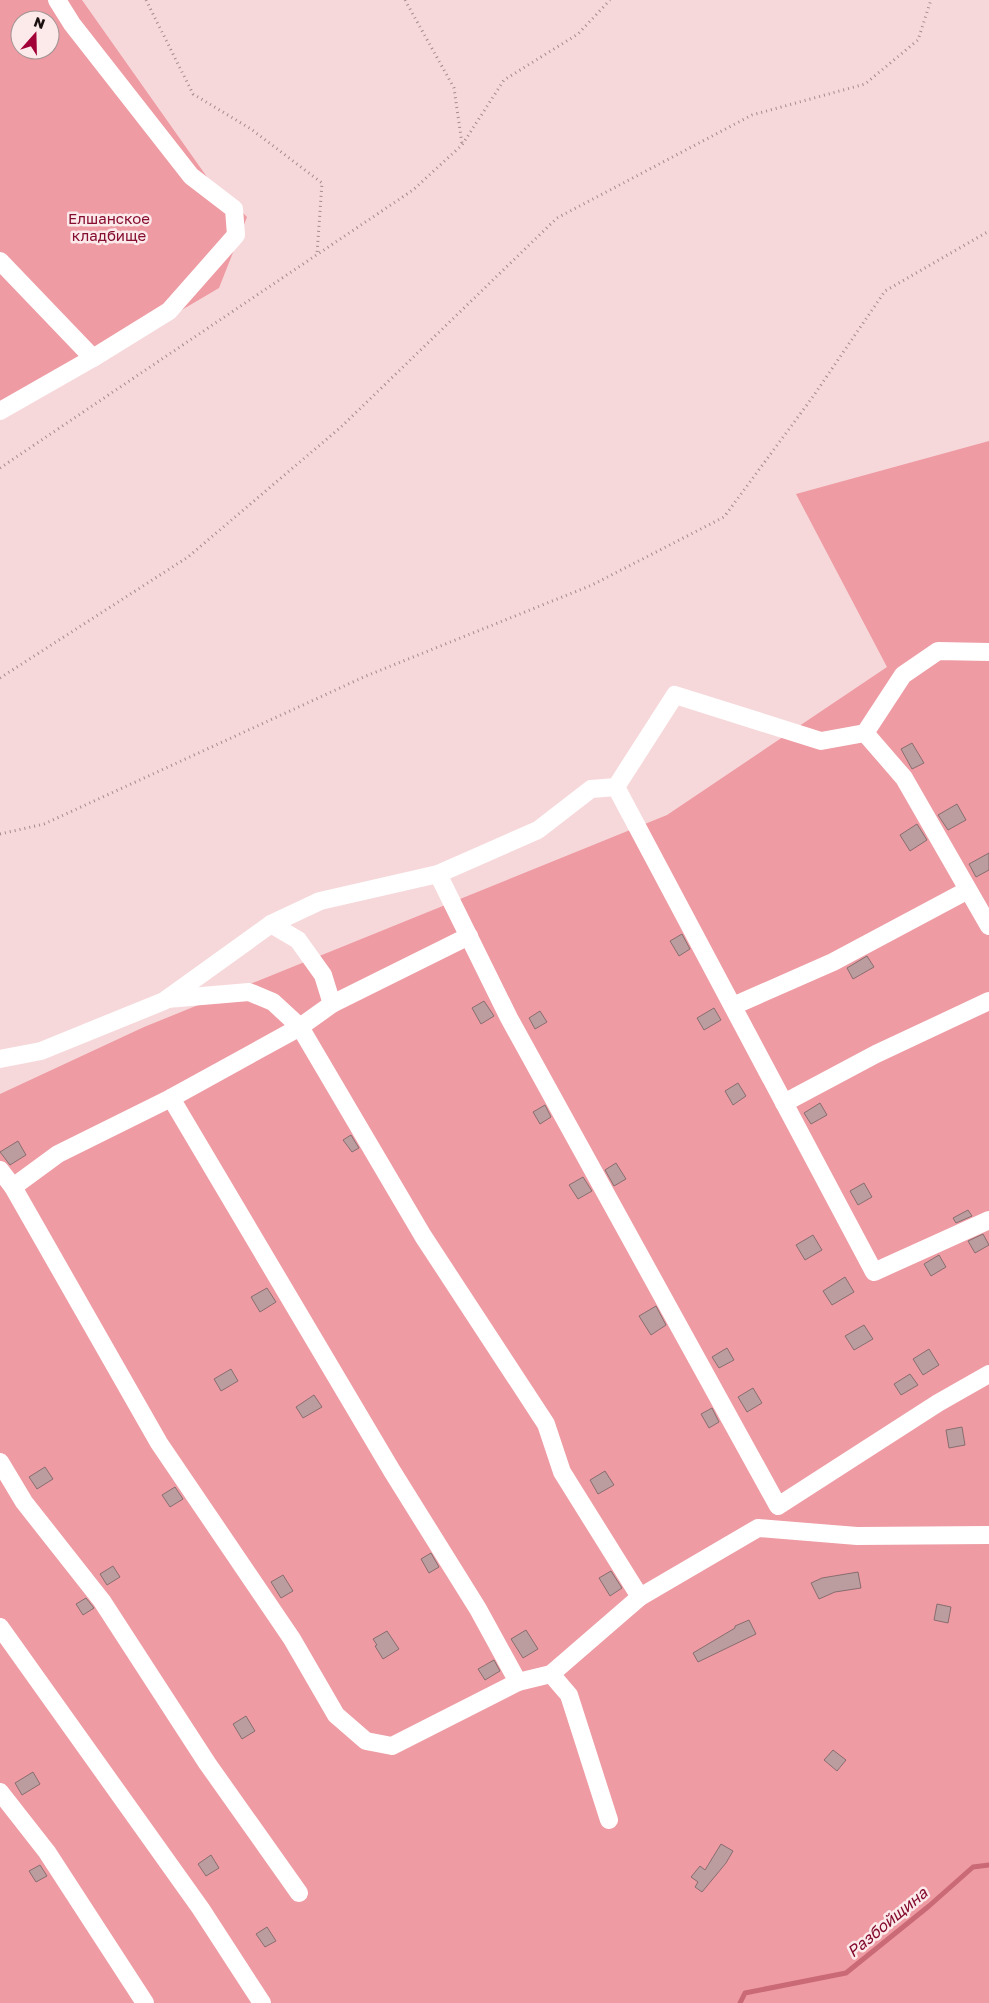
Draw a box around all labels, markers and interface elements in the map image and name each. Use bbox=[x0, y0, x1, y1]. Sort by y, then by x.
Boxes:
north arrow bbox=[10, 10, 60, 60]
text: N bbox=[32, 13, 48, 32]
park label: Елшанское кладбище bbox=[68, 209, 150, 244]
water label: Разбойщина bbox=[843, 1882, 932, 1961]

